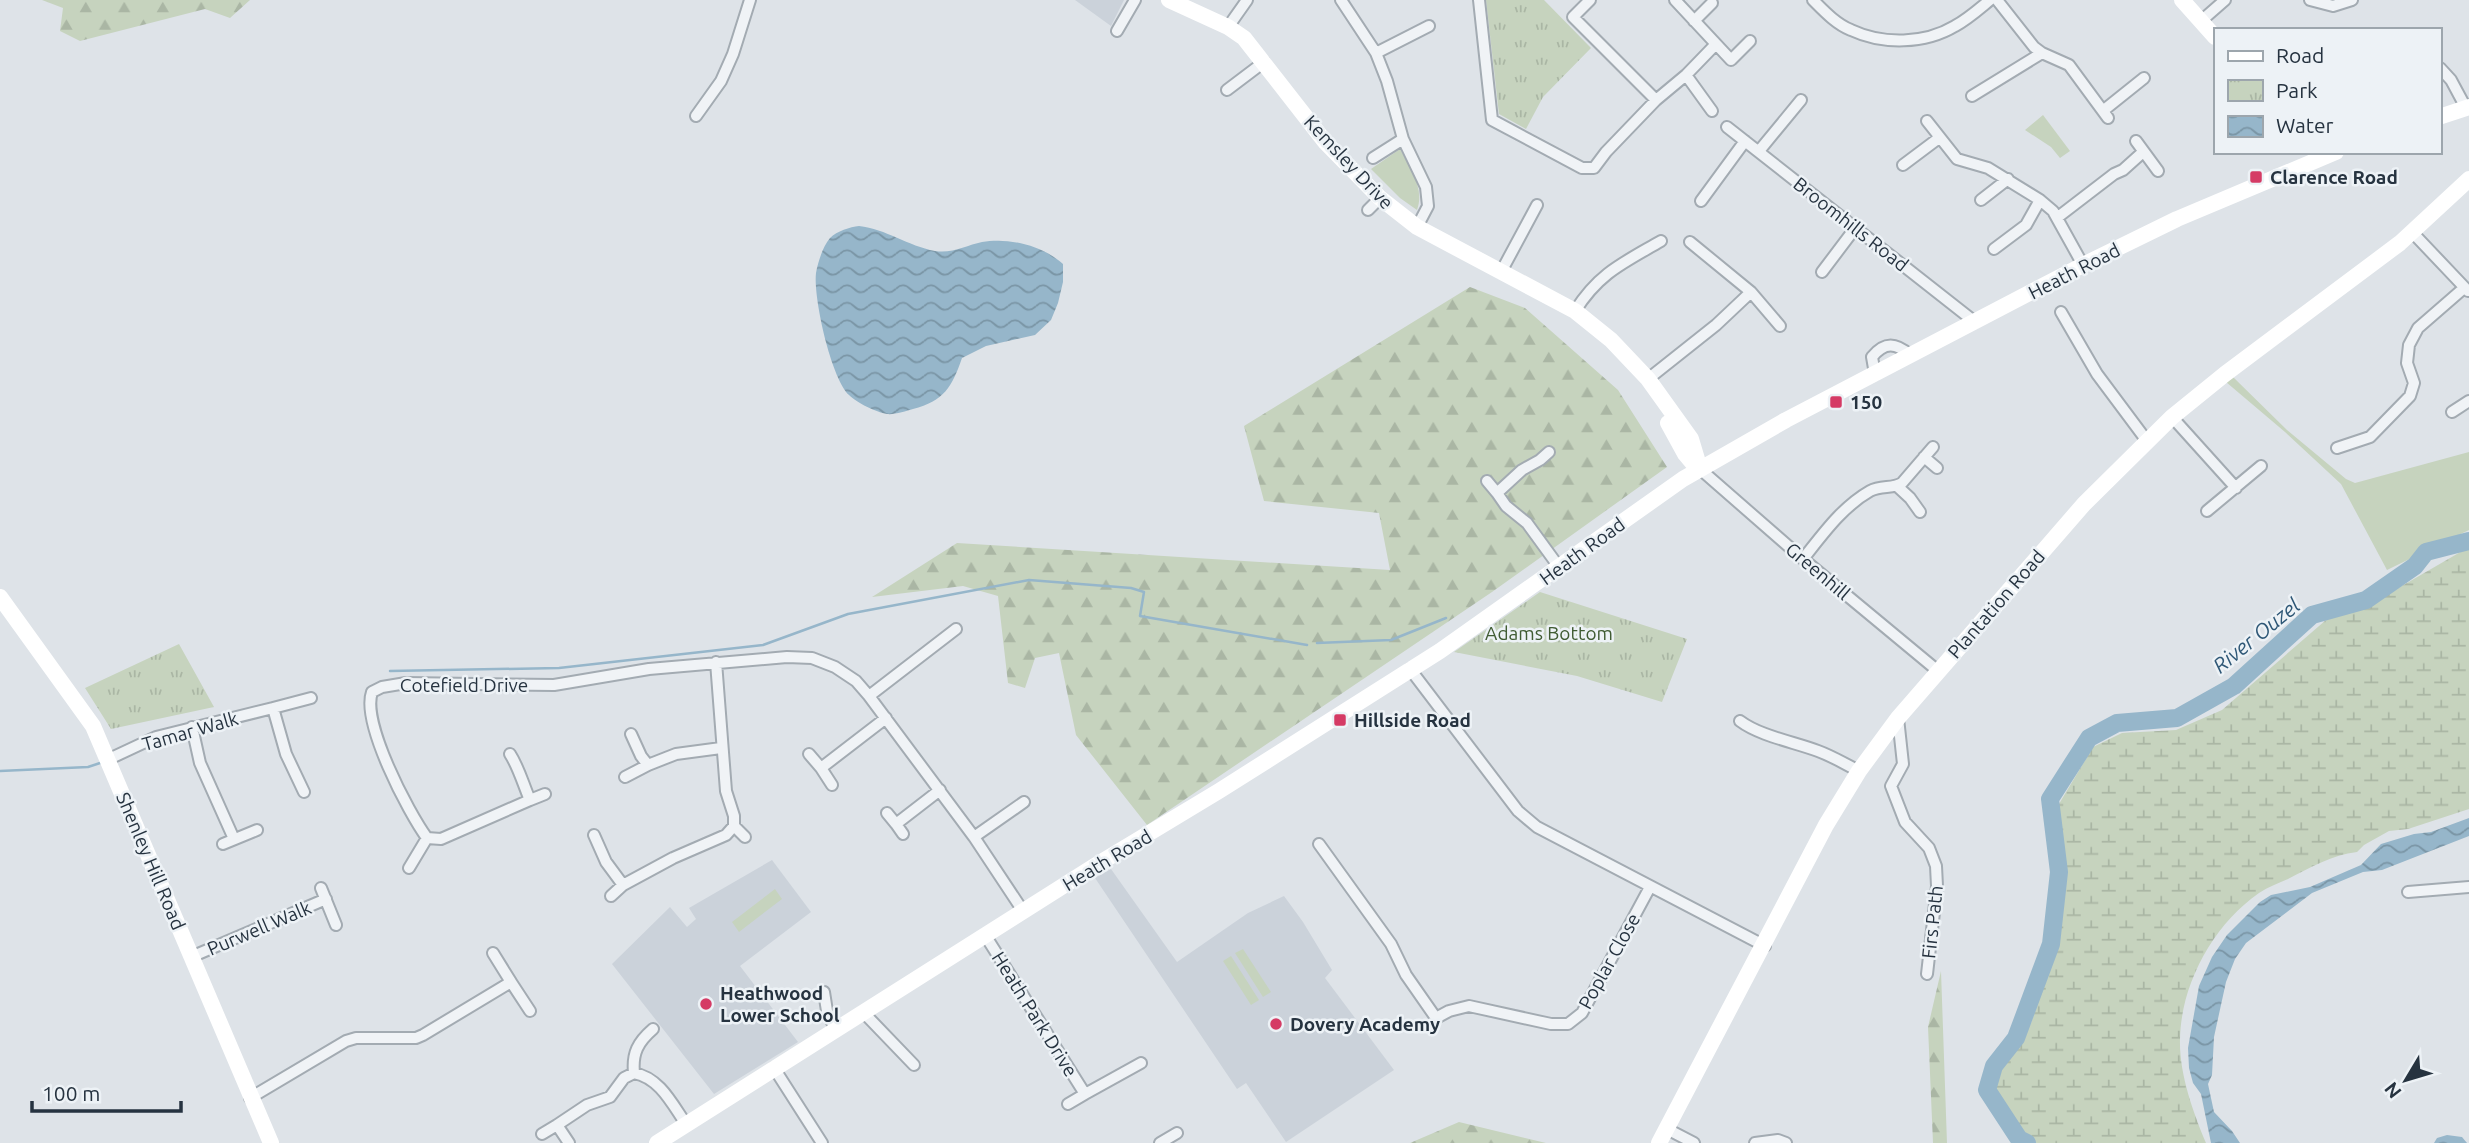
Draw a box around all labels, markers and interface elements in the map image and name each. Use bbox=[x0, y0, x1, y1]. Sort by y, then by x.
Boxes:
legend bbox=[2214, 28, 2441, 154]
text: Road bbox=[2276, 43, 2324, 67]
text: Park bbox=[2276, 78, 2318, 102]
street label: Kemsley Drive bbox=[1300, 110, 1398, 214]
text: Water bbox=[2276, 113, 2334, 137]
place label: Clarence Road bbox=[2270, 166, 2398, 188]
marker: Clarence Road bbox=[2248, 169, 2264, 185]
street label: Broomhills Road bbox=[1789, 172, 1913, 276]
street label: Heath Road bbox=[2024, 239, 2124, 303]
place label: 150 bbox=[1850, 391, 1882, 413]
marker: 150 bbox=[1828, 394, 1844, 410]
street label: Heath Road bbox=[1535, 513, 1629, 589]
street label: Greenhill bbox=[1781, 538, 1855, 604]
street label: Plantation Road bbox=[1943, 545, 2049, 663]
water label: River Ouzel bbox=[2208, 593, 2304, 677]
park label: Adams Bottom bbox=[1485, 622, 1613, 644]
street label: Cotefield Drive bbox=[400, 674, 528, 696]
street label: Tamar Walk bbox=[139, 707, 241, 755]
place label: Hillside Road bbox=[1354, 709, 1471, 731]
marker: Hillside Road bbox=[1332, 712, 1348, 728]
street label: Shenley Hill Road bbox=[112, 789, 190, 933]
street label: Heath Road bbox=[1058, 825, 1156, 895]
street label: Firs Path bbox=[1917, 884, 1947, 960]
street label: Purwell Walk bbox=[204, 896, 315, 960]
street label: Poplar Close bbox=[1574, 909, 1644, 1013]
street label: Heath Park Drive bbox=[988, 947, 1082, 1081]
place label: Heathwood Lower School bbox=[720, 982, 840, 1026]
marker: Heathwood Lower School bbox=[698, 996, 714, 1012]
place label: Dovery Academy bbox=[1290, 1013, 1440, 1035]
marker: Dovery Academy bbox=[1268, 1016, 1284, 1032]
north arrow bbox=[2371, 1045, 2441, 1115]
scale bar bbox=[32, 1070, 180, 1114]
text: N bbox=[2380, 1078, 2406, 1103]
text: 100 m bbox=[42, 1081, 100, 1105]

